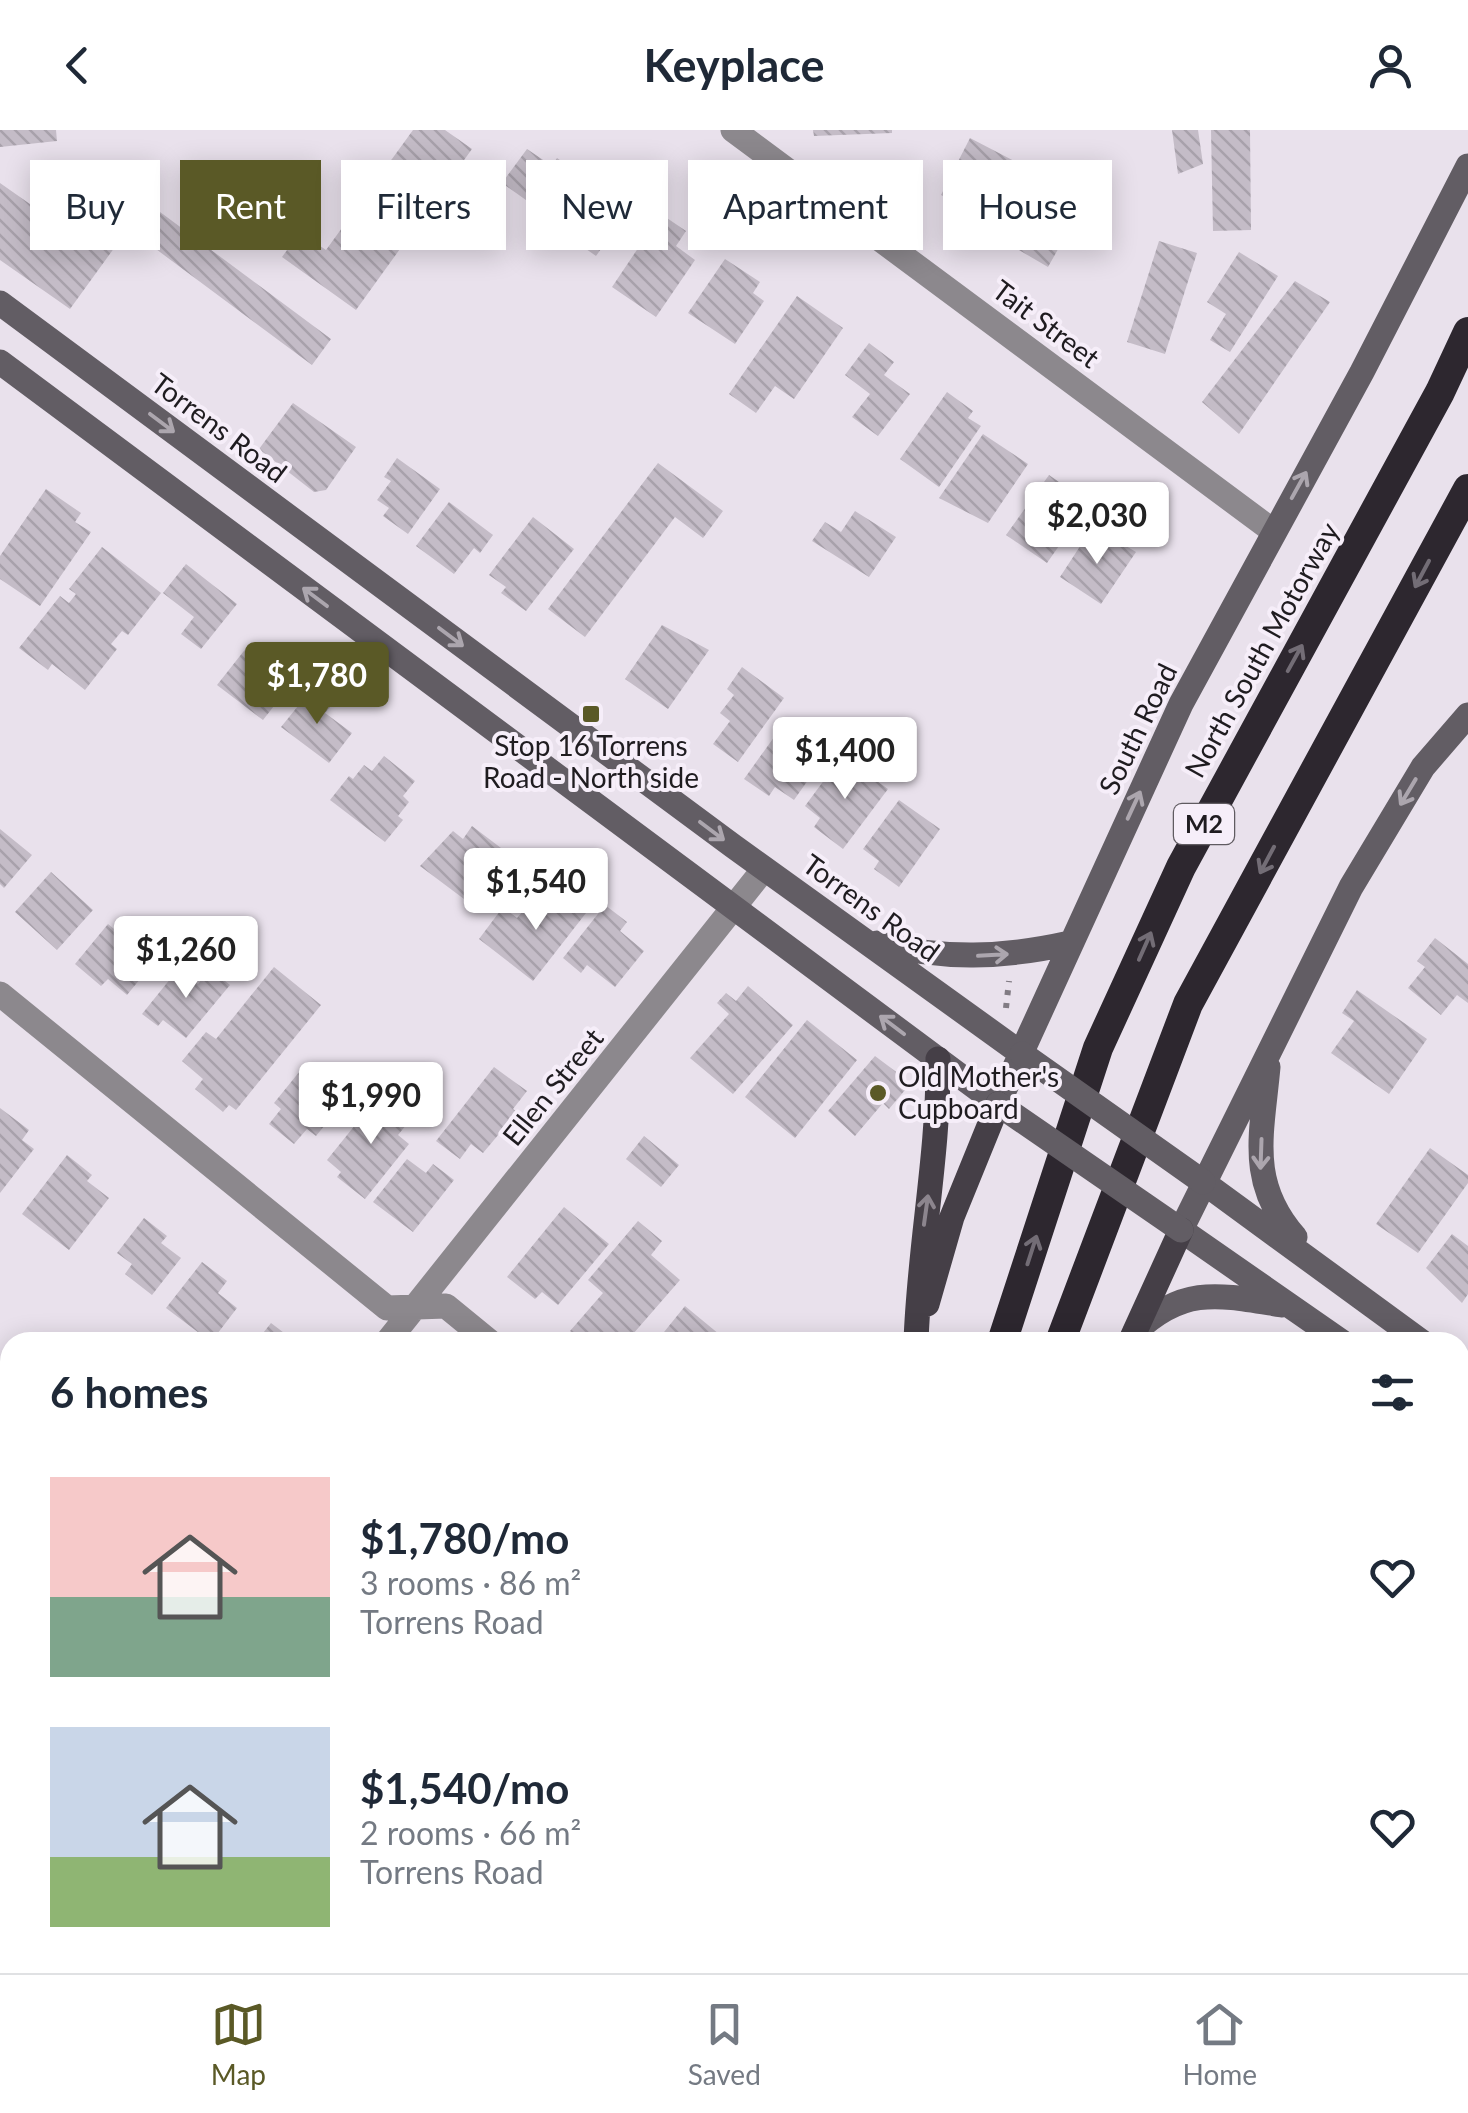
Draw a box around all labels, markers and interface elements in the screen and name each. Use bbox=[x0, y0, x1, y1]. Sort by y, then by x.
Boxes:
icon: back bbox=[50, 38, 105, 93]
text: Keyplace bbox=[643, 38, 825, 92]
icon: person bbox=[1363, 38, 1418, 93]
chip: Buy bbox=[30, 160, 160, 250]
chip: Rent bbox=[180, 160, 321, 250]
chip: Filters bbox=[341, 160, 506, 250]
chip: New bbox=[526, 160, 668, 250]
chip: Apartment bbox=[688, 160, 923, 250]
chip: House bbox=[943, 160, 1112, 250]
street label: Tait Street bbox=[986, 272, 1107, 374]
street label: Torrens Road bbox=[145, 365, 294, 489]
one-way arrow bbox=[148, 413, 175, 434]
one-way arrow bbox=[1289, 471, 1309, 501]
pin: $2,030 bbox=[1016, 482, 1178, 567]
text: $2,030 bbox=[1047, 495, 1147, 534]
street label: North South Motorway bbox=[1177, 516, 1346, 783]
one-way arrow bbox=[1411, 559, 1431, 589]
one-way arrow bbox=[302, 587, 330, 608]
one-way arrow bbox=[437, 627, 464, 648]
pin: $1,780 bbox=[236, 642, 398, 727]
one-way arrow bbox=[1286, 643, 1306, 673]
text: $1,780 bbox=[267, 655, 367, 694]
street label: South Road bbox=[1091, 658, 1183, 800]
marker: Stop 16 Torrens Road - North side bbox=[580, 703, 602, 725]
pin: $1,400 bbox=[764, 717, 926, 802]
place label: Stop 16 Torrens Road - North side bbox=[483, 728, 699, 794]
text: $1,400 bbox=[795, 730, 895, 769]
one-way arrow bbox=[1398, 777, 1418, 806]
one-way arrow bbox=[1126, 790, 1144, 821]
road number: M2 bbox=[1174, 804, 1234, 844]
one-way arrow bbox=[698, 820, 725, 841]
one-way arrow bbox=[1256, 845, 1276, 874]
street label: Torrens Road bbox=[797, 846, 947, 968]
pin: $1,540 bbox=[455, 848, 617, 933]
text: $1,540 bbox=[486, 861, 586, 900]
pin: $1,260 bbox=[105, 916, 267, 1001]
text: $1,260 bbox=[136, 929, 236, 968]
one-way arrow bbox=[1137, 931, 1155, 961]
one-way arrow bbox=[977, 946, 1009, 965]
one-way arrow bbox=[879, 1014, 906, 1035]
street label: Ellen Street bbox=[495, 1021, 610, 1152]
place label: Old Mother's Cupboard bbox=[898, 1059, 1059, 1125]
pin: $1,990 bbox=[290, 1062, 452, 1147]
text: $1,990 bbox=[321, 1075, 421, 1114]
marker: Old Mother's Cupboard bbox=[867, 1082, 889, 1104]
one-way arrow bbox=[1251, 1138, 1270, 1170]
one-way arrow bbox=[917, 1195, 935, 1227]
one-way arrow bbox=[1024, 1234, 1042, 1266]
icon: filters bbox=[1365, 1365, 1420, 1420]
text: 6 homes bbox=[50, 1367, 208, 1417]
text: $1,780/mo bbox=[360, 1513, 569, 1563]
icon: home bbox=[130, 1517, 250, 1637]
icon: heart bbox=[1365, 1550, 1420, 1605]
text: 3 rooms · 86 m² bbox=[360, 1563, 581, 1602]
text: Torrens Road bbox=[360, 1602, 544, 1641]
text: $1,540/mo bbox=[360, 1763, 569, 1813]
icon: home bbox=[130, 1767, 250, 1887]
icon: heart bbox=[1365, 1800, 1420, 1855]
text: 2 rooms · 66 m² bbox=[360, 1813, 581, 1852]
text: Torrens Road bbox=[360, 1852, 544, 1891]
tab: Map bbox=[211, 1997, 266, 2091]
tab: Saved bbox=[688, 1997, 761, 2091]
tab: Home bbox=[1183, 1997, 1257, 2091]

